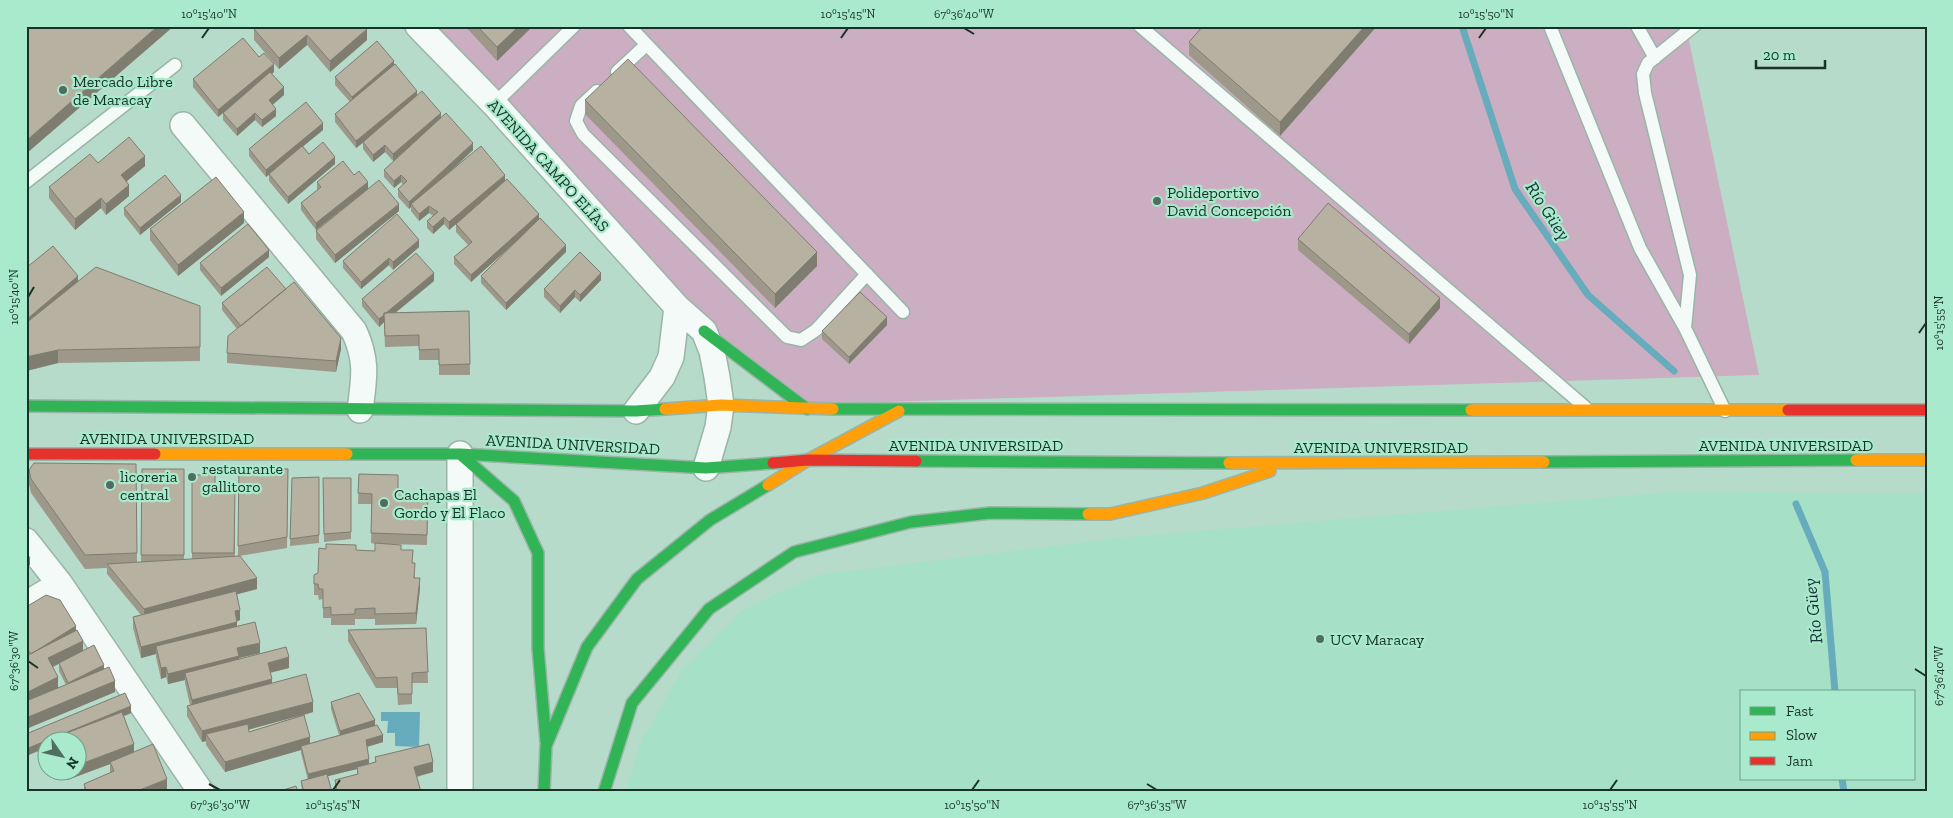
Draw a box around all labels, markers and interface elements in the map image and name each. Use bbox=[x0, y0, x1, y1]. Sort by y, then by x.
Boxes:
text: 10°15'40"N bbox=[181, 7, 237, 21]
text: 10°15'45"N bbox=[821, 7, 876, 21]
text: 67°36'40"W bbox=[934, 7, 995, 21]
text: 10°15'50"N bbox=[1458, 7, 1514, 21]
scale bar bbox=[1756, 38, 1824, 70]
text: 20 m bbox=[1763, 46, 1796, 64]
place label: Mercado Libre de Maracay bbox=[73, 72, 173, 109]
marker: Mercado Libre de Maracay bbox=[57, 84, 69, 96]
street label: AVENIDA CAMPO ELÍAS bbox=[484, 95, 613, 236]
water label: Río Güey bbox=[1521, 177, 1575, 245]
place label: Polideportivo David Concepción bbox=[1167, 183, 1292, 220]
marker: Polideportivo David Concepción bbox=[1151, 195, 1163, 207]
text: 10°15'40"N bbox=[7, 269, 21, 325]
text: 10°15'55"N bbox=[1932, 295, 1946, 350]
street label: AVENIDA UNIVERSIDAD bbox=[80, 429, 254, 448]
street label: AVENIDA UNIVERSIDAD bbox=[485, 430, 661, 459]
street label: AVENIDA UNIVERSIDAD bbox=[889, 436, 1063, 455]
street label: AVENIDA UNIVERSIDAD bbox=[1699, 436, 1873, 455]
street label: AVENIDA UNIVERSIDAD bbox=[1294, 438, 1468, 457]
place label: restaurante gallitoro bbox=[202, 459, 283, 496]
place label: licoreria central bbox=[120, 467, 178, 504]
marker: restaurante gallitoro bbox=[186, 471, 198, 483]
marker: licoreria central bbox=[104, 479, 116, 491]
place label: Cachapas El Gordo y El Flaco bbox=[394, 485, 505, 522]
marker: Cachapas El Gordo y El Flaco bbox=[378, 497, 390, 509]
water label: Río Güey bbox=[1799, 577, 1827, 645]
text: 67°36'30"W bbox=[7, 630, 21, 691]
place label: UCV Maracay bbox=[1330, 630, 1425, 649]
marker: UCV Maracay bbox=[1314, 633, 1326, 645]
text: 67°36'40"W bbox=[1932, 645, 1946, 706]
legend bbox=[1740, 690, 1916, 780]
text: Fast bbox=[1786, 702, 1814, 720]
text: Slow bbox=[1786, 726, 1818, 744]
north arrow bbox=[38, 730, 88, 780]
text: Jam bbox=[1786, 752, 1813, 770]
text: N bbox=[62, 754, 82, 772]
text: 67°36'30"W bbox=[190, 798, 251, 812]
text: 10°15'45"N bbox=[306, 798, 361, 812]
text: 10°15'50"N bbox=[944, 798, 1000, 812]
text: 67°36'35"W bbox=[1128, 798, 1187, 812]
text: 10°15'55"N bbox=[1583, 798, 1638, 812]

